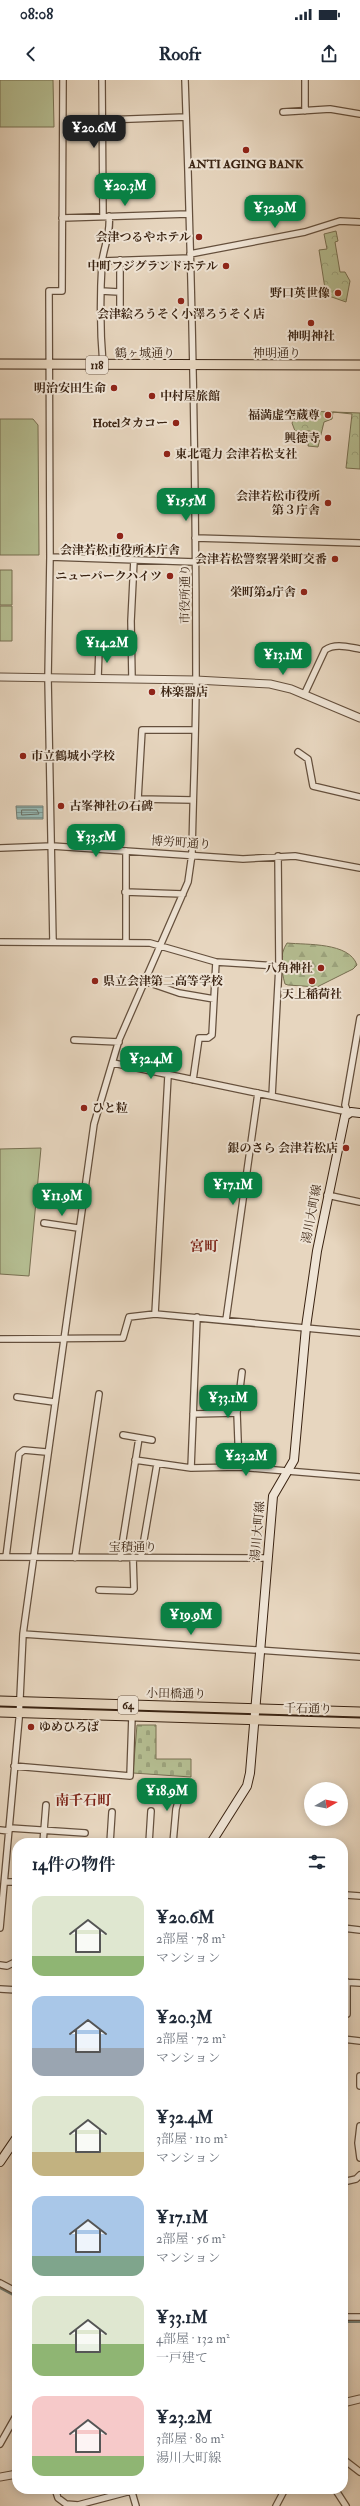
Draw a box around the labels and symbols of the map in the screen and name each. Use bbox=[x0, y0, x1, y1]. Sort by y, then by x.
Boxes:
pin: ¥20.6M bbox=[61, 115, 127, 149]
marker: ANTI AGING BANK bbox=[241, 145, 251, 155]
place label: ANTI AGING BANK bbox=[188, 157, 304, 172]
pin: ¥20.3M bbox=[92, 173, 158, 207]
pin: ¥32.9M bbox=[242, 195, 308, 229]
place label: 会津つるやホテル bbox=[96, 230, 191, 245]
marker: 会津つるやホテル bbox=[194, 232, 204, 242]
place label: 中町フジグランドホテル bbox=[87, 259, 218, 274]
marker: 中町フジグランドホテル bbox=[221, 261, 231, 271]
place label: 野口英世像 bbox=[270, 286, 330, 301]
marker: 野口英世像 bbox=[333, 288, 343, 298]
marker: 会津絵ろうそく小澤ろうそく店 bbox=[176, 296, 186, 306]
place label: 会津絵ろうそく小澤ろうそく店 bbox=[97, 307, 265, 322]
marker: 神明神社 bbox=[306, 318, 316, 328]
place label: 神明神社 bbox=[287, 329, 335, 344]
street label: 鶴ヶ城通り bbox=[115, 346, 175, 361]
street label: 神明通り bbox=[253, 346, 301, 361]
road number: 118 bbox=[86, 356, 108, 374]
place label: 明治安田生命 bbox=[34, 381, 106, 396]
marker: 明治安田生命 bbox=[109, 383, 119, 393]
place label: 中村屋旅館 bbox=[160, 389, 220, 404]
marker: 中村屋旅館 bbox=[147, 391, 157, 401]
place label: 福満虚空蔵尊 bbox=[248, 408, 320, 423]
marker: 福満虚空蔵尊 bbox=[323, 410, 333, 420]
place label: Hotelタカコー bbox=[93, 416, 168, 431]
marker: Hotelタカコー bbox=[171, 418, 181, 428]
place label: 興徳寺 bbox=[284, 431, 320, 446]
marker: 興徳寺 bbox=[323, 433, 333, 443]
place label: 東北電力 会津若松支社 bbox=[175, 447, 298, 462]
marker: 東北電力 会津若松支社 bbox=[162, 449, 172, 459]
pin: ¥15.5M bbox=[153, 488, 219, 522]
place label: 会津若松市役所 第３庁舎 bbox=[236, 489, 320, 518]
marker: 会津若松市役所 第３庁舎 bbox=[323, 498, 333, 508]
marker: 会津若松市役所本庁舎 bbox=[115, 531, 125, 541]
place label: 会津若松市役所本庁舎 bbox=[60, 543, 180, 558]
place label: 会津若松警察署栄町交番 bbox=[195, 552, 327, 567]
marker: 会津若松警察署栄町交番 bbox=[330, 554, 340, 564]
street label: 市役所通り bbox=[178, 564, 193, 624]
place label: ニューパークハイツ bbox=[55, 569, 162, 584]
marker: ニューパークハイツ bbox=[165, 571, 175, 581]
place label: 栄町第2庁舎 bbox=[230, 585, 296, 600]
marker: 栄町第2庁舎 bbox=[299, 587, 309, 597]
pin: ¥14.2M bbox=[74, 630, 140, 664]
pin: ¥13.1M bbox=[250, 642, 316, 676]
place label: 林楽器店 bbox=[160, 685, 208, 700]
marker: 林楽器店 bbox=[147, 687, 157, 697]
place label: 市立鶴城小学校 bbox=[31, 749, 115, 764]
marker: 市立鶴城小学校 bbox=[18, 751, 28, 761]
place label: 古峯神社の石碑 bbox=[69, 799, 153, 814]
marker: 古峯神社の石碑 bbox=[56, 801, 66, 811]
pin: ¥33.5M bbox=[63, 824, 129, 858]
street label: 博労町通り bbox=[151, 833, 211, 853]
place label: 八角神社 bbox=[265, 961, 313, 976]
marker: 八角神社 bbox=[316, 963, 326, 973]
place label: 県立会津第二高等学校 bbox=[103, 974, 223, 989]
marker: 県立会津第二高等学校 bbox=[90, 976, 100, 986]
marker: 天上稲荷社 bbox=[307, 976, 317, 986]
place label: 天上稲荷社 bbox=[282, 987, 342, 1002]
pin: ¥32.4M bbox=[118, 1046, 184, 1080]
place label: ひと粒 bbox=[92, 1101, 128, 1116]
marker: ひと粒 bbox=[79, 1103, 89, 1113]
place label: 銀のさら 会津若松店 bbox=[227, 1141, 338, 1156]
marker: 銀のさら 会津若松店 bbox=[341, 1143, 351, 1153]
pin: ¥17.1M bbox=[200, 1172, 266, 1206]
pin: ¥11.9M bbox=[29, 1183, 95, 1217]
street label: 湯川大町線 bbox=[299, 1183, 325, 1245]
district label: 宮町 bbox=[190, 1238, 219, 1255]
pin: ¥33.1M bbox=[195, 1385, 261, 1419]
pin: ¥23.2M bbox=[213, 1443, 279, 1477]
street label: 湯川大町線 bbox=[248, 1500, 268, 1562]
street label: 宝積通り bbox=[109, 1540, 157, 1555]
pin: ¥19.9M bbox=[158, 1602, 224, 1636]
street label: 小田橋通り bbox=[146, 1686, 206, 1702]
road number: 64 bbox=[118, 1696, 138, 1714]
street label: 千石通り bbox=[284, 1701, 332, 1717]
place label: ゆめひろば bbox=[39, 1720, 99, 1735]
marker: ゆめひろば bbox=[26, 1722, 36, 1732]
pin: ¥18.9M bbox=[134, 1778, 200, 1812]
north arrow bbox=[304, 1782, 348, 1826]
district label: 南千石町 bbox=[55, 1792, 112, 1809]

